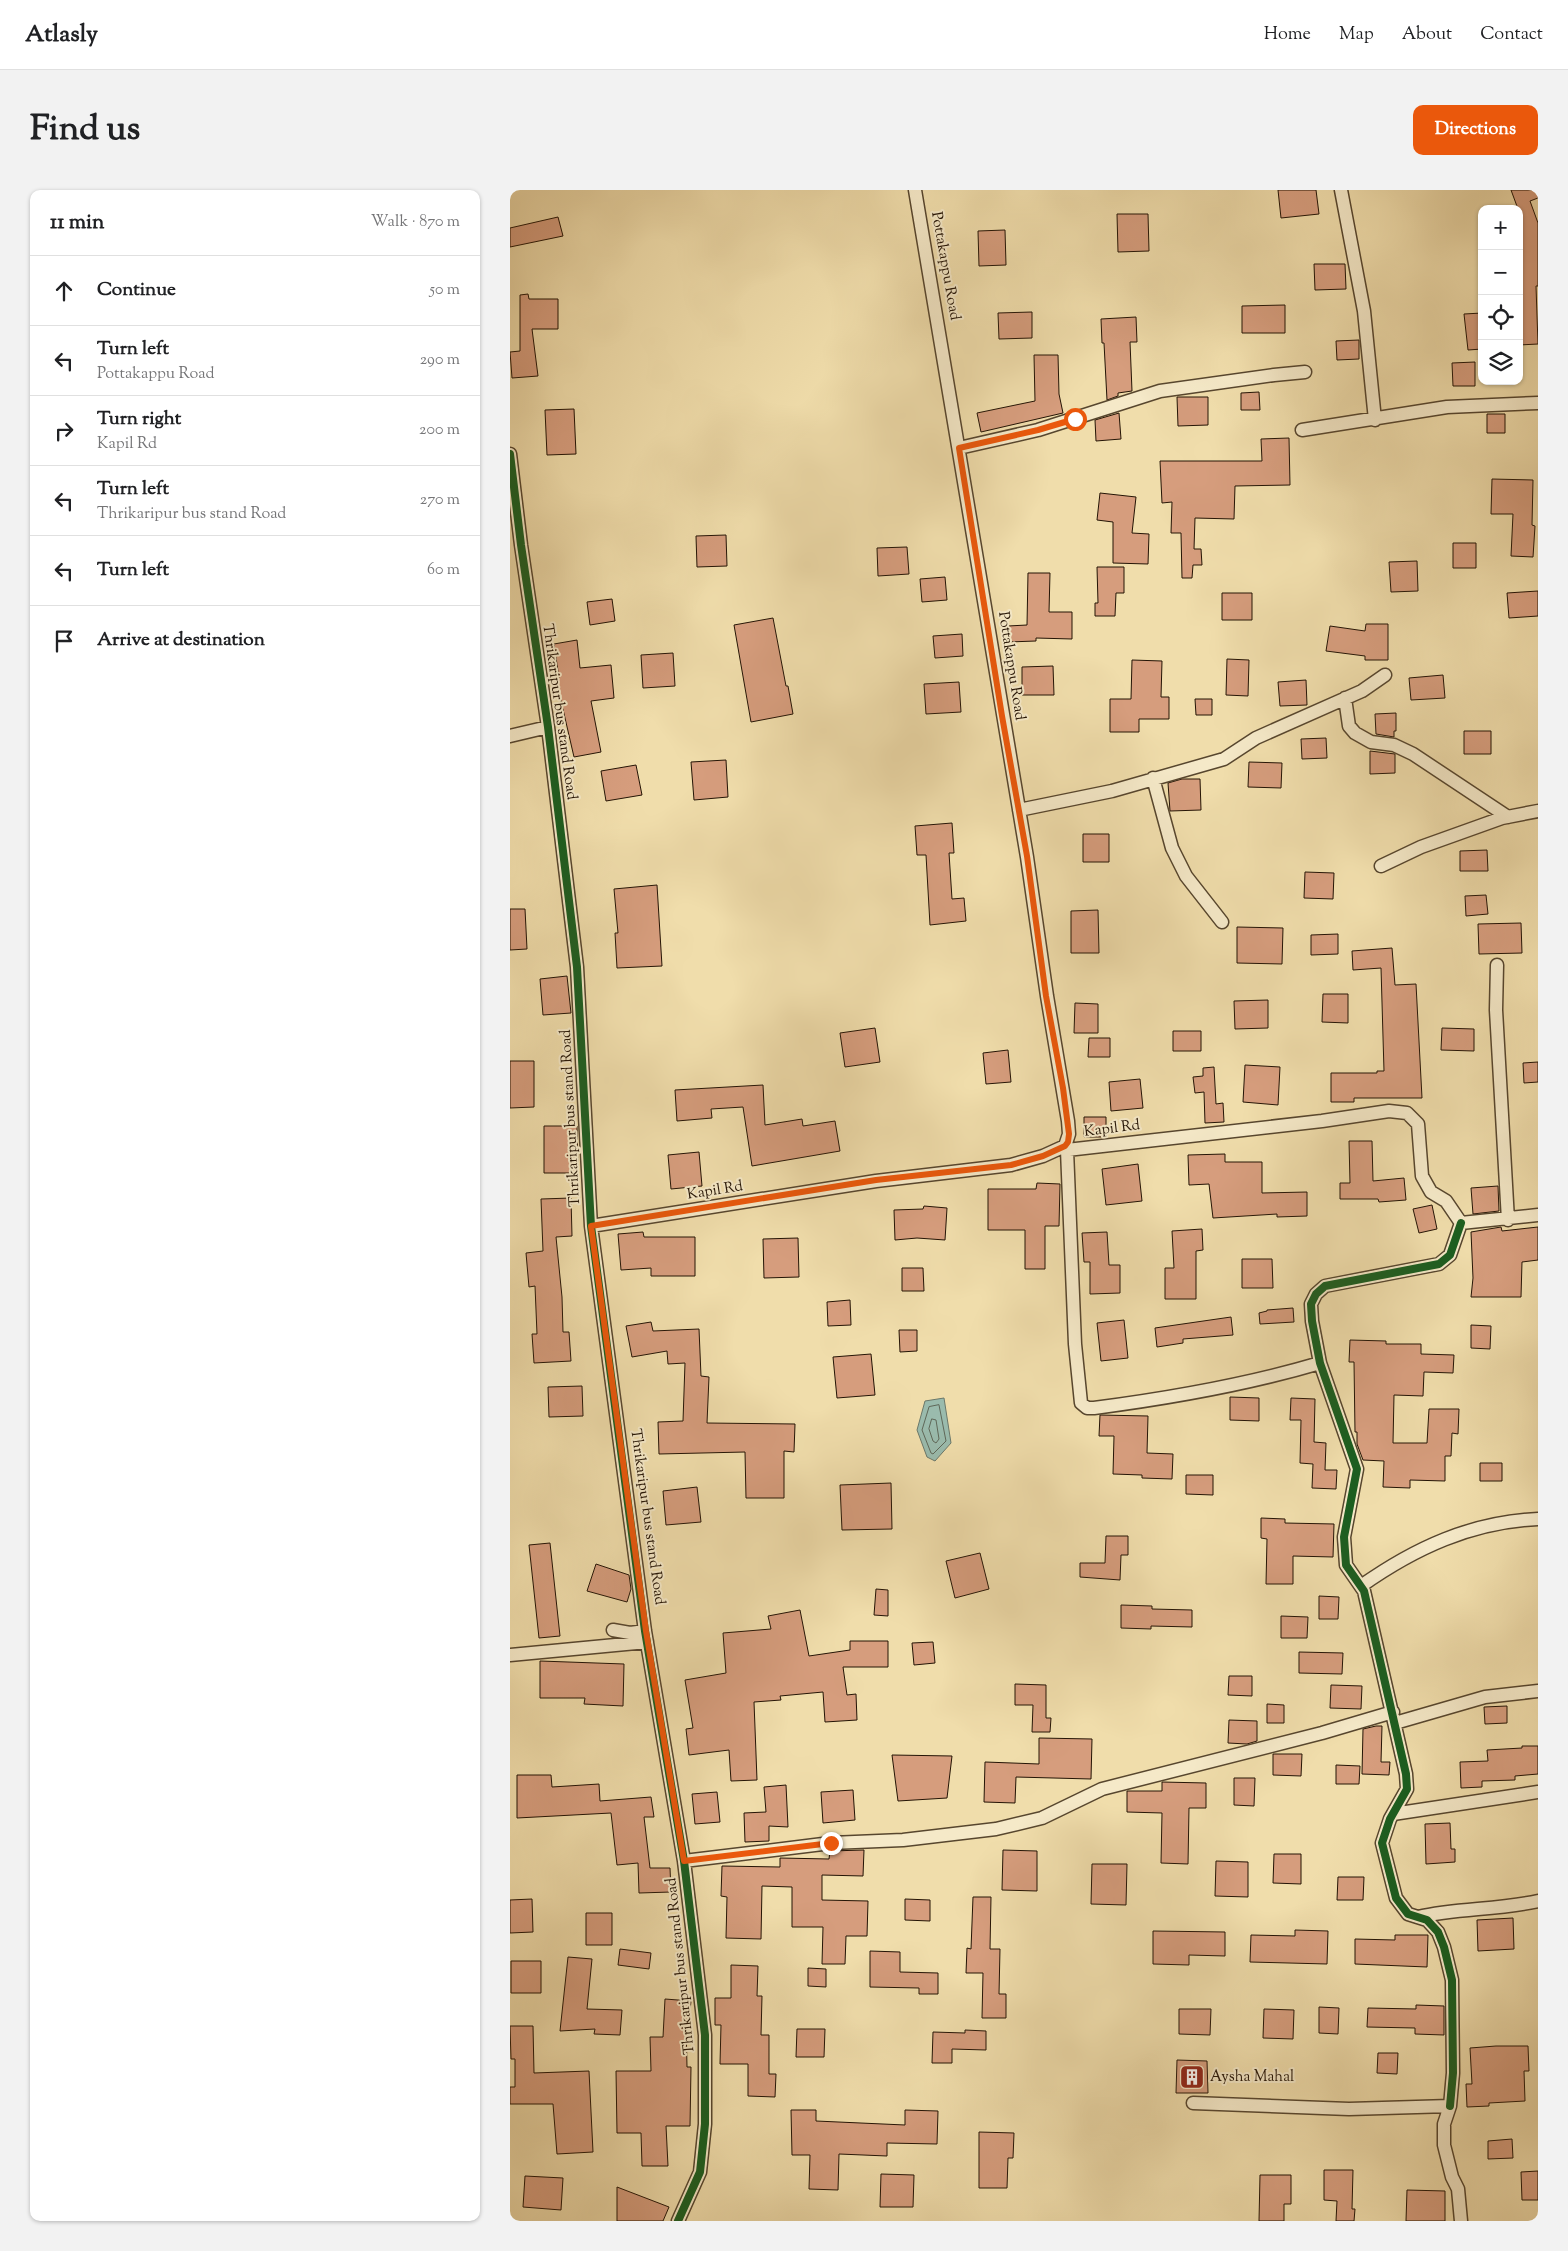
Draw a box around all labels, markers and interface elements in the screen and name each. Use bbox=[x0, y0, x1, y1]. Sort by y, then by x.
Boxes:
text: Atlasly bbox=[25, 18, 98, 52]
text: Home bbox=[1264, 22, 1311, 48]
text: Map bbox=[1339, 22, 1374, 48]
text: About bbox=[1402, 22, 1452, 48]
text: Contact bbox=[1480, 22, 1543, 48]
text: Find us bbox=[30, 105, 140, 156]
button: Directions bbox=[1413, 105, 1538, 155]
map controls bbox=[1478, 205, 1523, 385]
button: + bbox=[1478, 205, 1523, 250]
text: 11 min bbox=[50, 208, 105, 238]
street label: Pottakappu Road bbox=[925, 210, 965, 323]
text: Walk · 870 m bbox=[371, 211, 460, 234]
button: − bbox=[1478, 250, 1523, 295]
icon: ahead bbox=[50, 277, 78, 305]
text: Continue bbox=[97, 277, 176, 304]
text: 50 m bbox=[429, 279, 460, 302]
button: locate bbox=[1478, 295, 1523, 340]
text: Turn left bbox=[97, 336, 169, 363]
button: layers bbox=[1478, 340, 1523, 385]
icon: left bbox=[50, 347, 78, 375]
text: 290 m bbox=[420, 349, 460, 372]
text: Pottakappu Road bbox=[97, 363, 214, 386]
text: Turn right bbox=[97, 406, 181, 433]
route start bbox=[1064, 408, 1087, 431]
icon: right bbox=[50, 417, 78, 445]
text: 200 m bbox=[419, 419, 460, 442]
text: Kapil Rd bbox=[97, 433, 157, 456]
text: Turn left bbox=[97, 476, 169, 503]
icon: left bbox=[50, 487, 78, 515]
text: 270 m bbox=[420, 489, 460, 512]
text: Thrikaripur bus stand Road bbox=[97, 503, 286, 526]
icon: left bbox=[50, 557, 78, 585]
text: Turn left bbox=[97, 557, 169, 584]
text: 60 m bbox=[427, 559, 460, 582]
street label: Pottakappu Road bbox=[992, 610, 1030, 723]
street label: Thrikaripur bus stand Road bbox=[536, 623, 582, 802]
icon: arrive bbox=[50, 627, 78, 655]
text: Arrive at destination bbox=[97, 627, 265, 654]
street label: Thrikaripur bus stand Road bbox=[556, 1028, 586, 1207]
street label: Kapil Rd bbox=[1083, 1115, 1142, 1143]
street label: Kapil Rd bbox=[686, 1176, 745, 1206]
street label: Thrikaripur bus stand Road bbox=[624, 1428, 670, 1607]
route end bbox=[820, 1832, 843, 1855]
street label: Thrikaripur bus stand Road bbox=[661, 1876, 701, 2055]
building icon: Aysha Mahal bbox=[1179, 2064, 1205, 2090]
place label: Aysha Mahal bbox=[1210, 2067, 1294, 2088]

